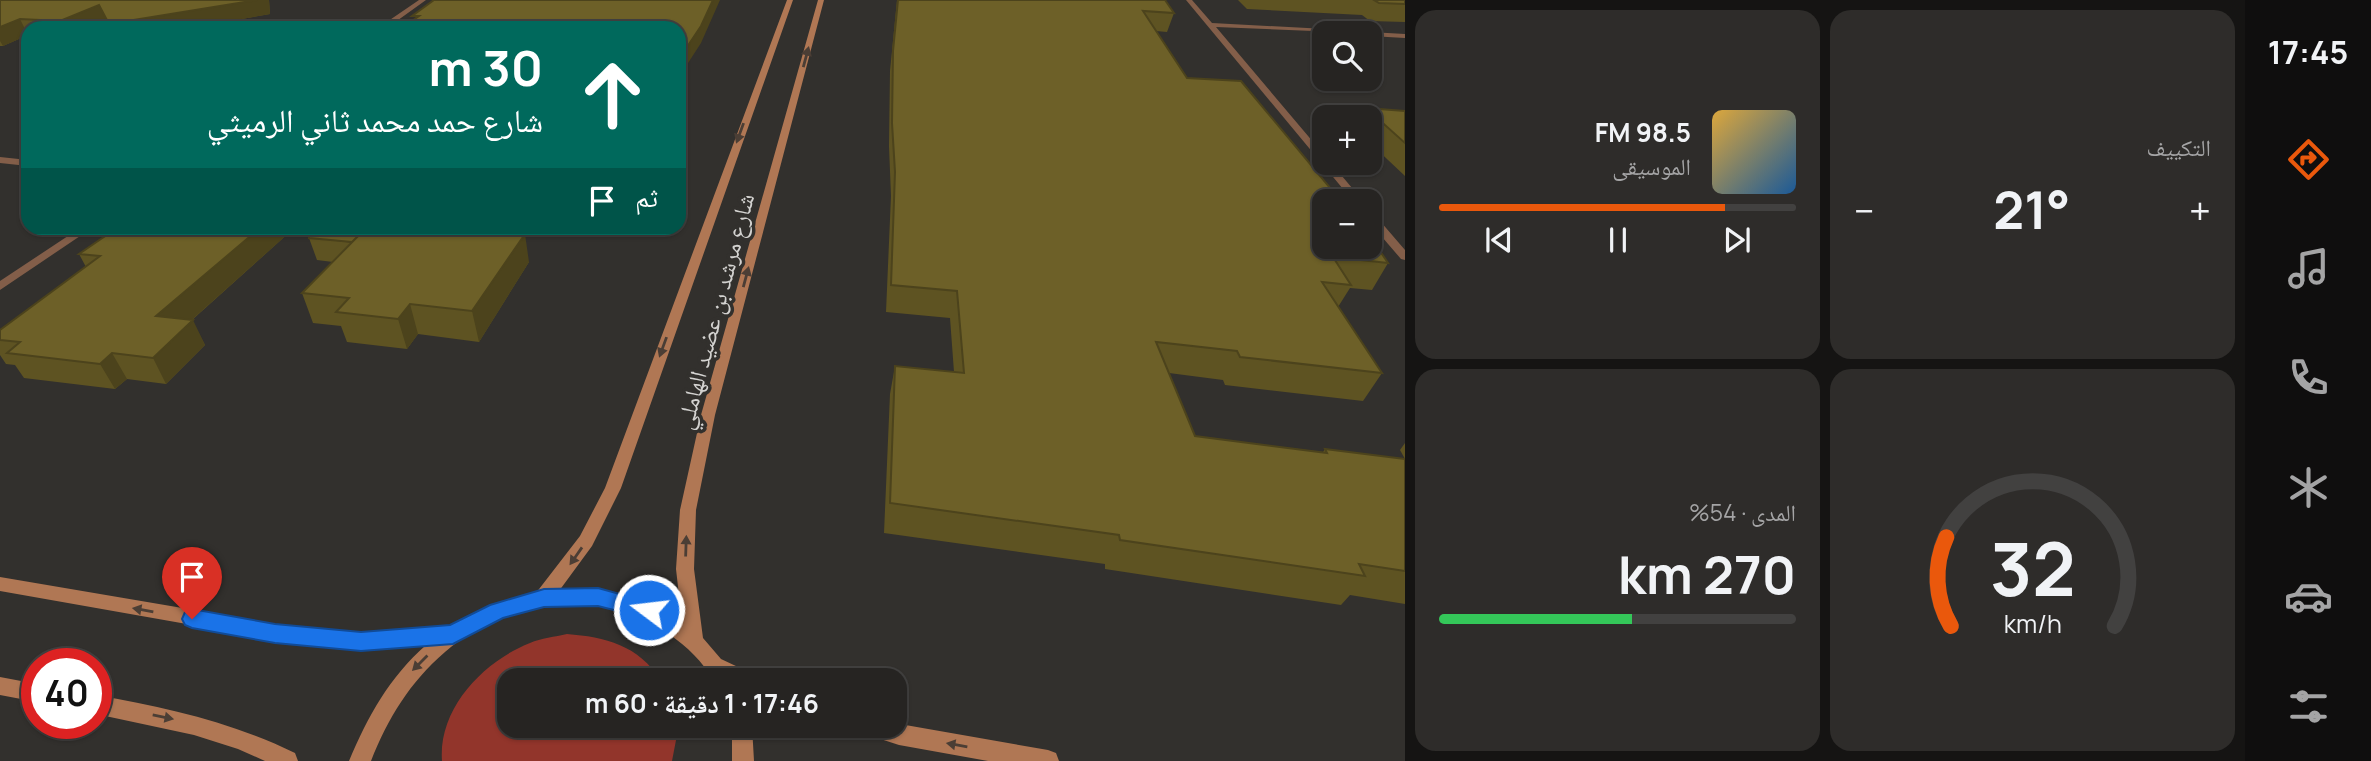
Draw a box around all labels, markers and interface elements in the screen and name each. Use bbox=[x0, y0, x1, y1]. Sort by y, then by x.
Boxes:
map controls bbox=[1312, 21, 1382, 259]
button: search bbox=[1312, 21, 1382, 91]
text: 17:45 bbox=[2268, 30, 2348, 74]
text: 30 m bbox=[428, 34, 543, 101]
one-way arrow bbox=[801, 46, 812, 68]
icon: ahead bbox=[567, 49, 658, 140]
text: شارع حمد محمد ثاني الرميثي bbox=[207, 98, 543, 142]
button: + bbox=[1312, 105, 1382, 175]
text: 98.5 FM bbox=[1595, 114, 1691, 150]
one-way arrow bbox=[734, 122, 745, 143]
text: التكييف bbox=[2146, 131, 2211, 163]
icon: directions bbox=[2284, 135, 2333, 184]
text: الموسيقى bbox=[1612, 150, 1691, 182]
text: 21° bbox=[1993, 174, 2070, 245]
text: ثم bbox=[635, 179, 658, 215]
icon: arrive bbox=[583, 182, 621, 220]
text: − bbox=[1854, 184, 1875, 236]
text: + bbox=[2189, 184, 2211, 236]
street label: شارع مرشد بن عضيد الهاملي bbox=[667, 189, 765, 434]
button: − bbox=[1312, 189, 1382, 259]
icon: previous bbox=[1480, 221, 1518, 259]
icon: pause bbox=[1599, 221, 1637, 259]
icon: next bbox=[1718, 221, 1756, 259]
icon: music bbox=[2284, 244, 2333, 293]
one-way arrow bbox=[741, 265, 752, 287]
one-way arrow bbox=[657, 336, 668, 357]
icon: phone bbox=[2284, 353, 2333, 402]
icon: climate bbox=[2284, 463, 2333, 512]
text: المدى · 54% bbox=[1689, 496, 1796, 528]
text: 32 bbox=[1990, 518, 2075, 618]
one-way arrow bbox=[680, 535, 691, 557]
text: 270 km bbox=[1618, 539, 1796, 610]
pin bbox=[162, 547, 222, 619]
one-way arrow bbox=[569, 547, 583, 565]
icon: arrive bbox=[173, 558, 211, 596]
icon: car bbox=[2284, 572, 2333, 621]
position arrow bbox=[612, 573, 686, 647]
one-way arrow bbox=[132, 604, 154, 615]
text: km/h bbox=[2003, 606, 2062, 641]
speed limit sign: 40 bbox=[21, 648, 112, 739]
one-way arrow bbox=[412, 654, 429, 670]
icon: filters bbox=[2284, 682, 2333, 731]
text: 17:46 · 1 دقيقة · 60 m bbox=[585, 685, 819, 721]
one-way arrow bbox=[152, 712, 174, 723]
one-way arrow bbox=[946, 739, 968, 750]

